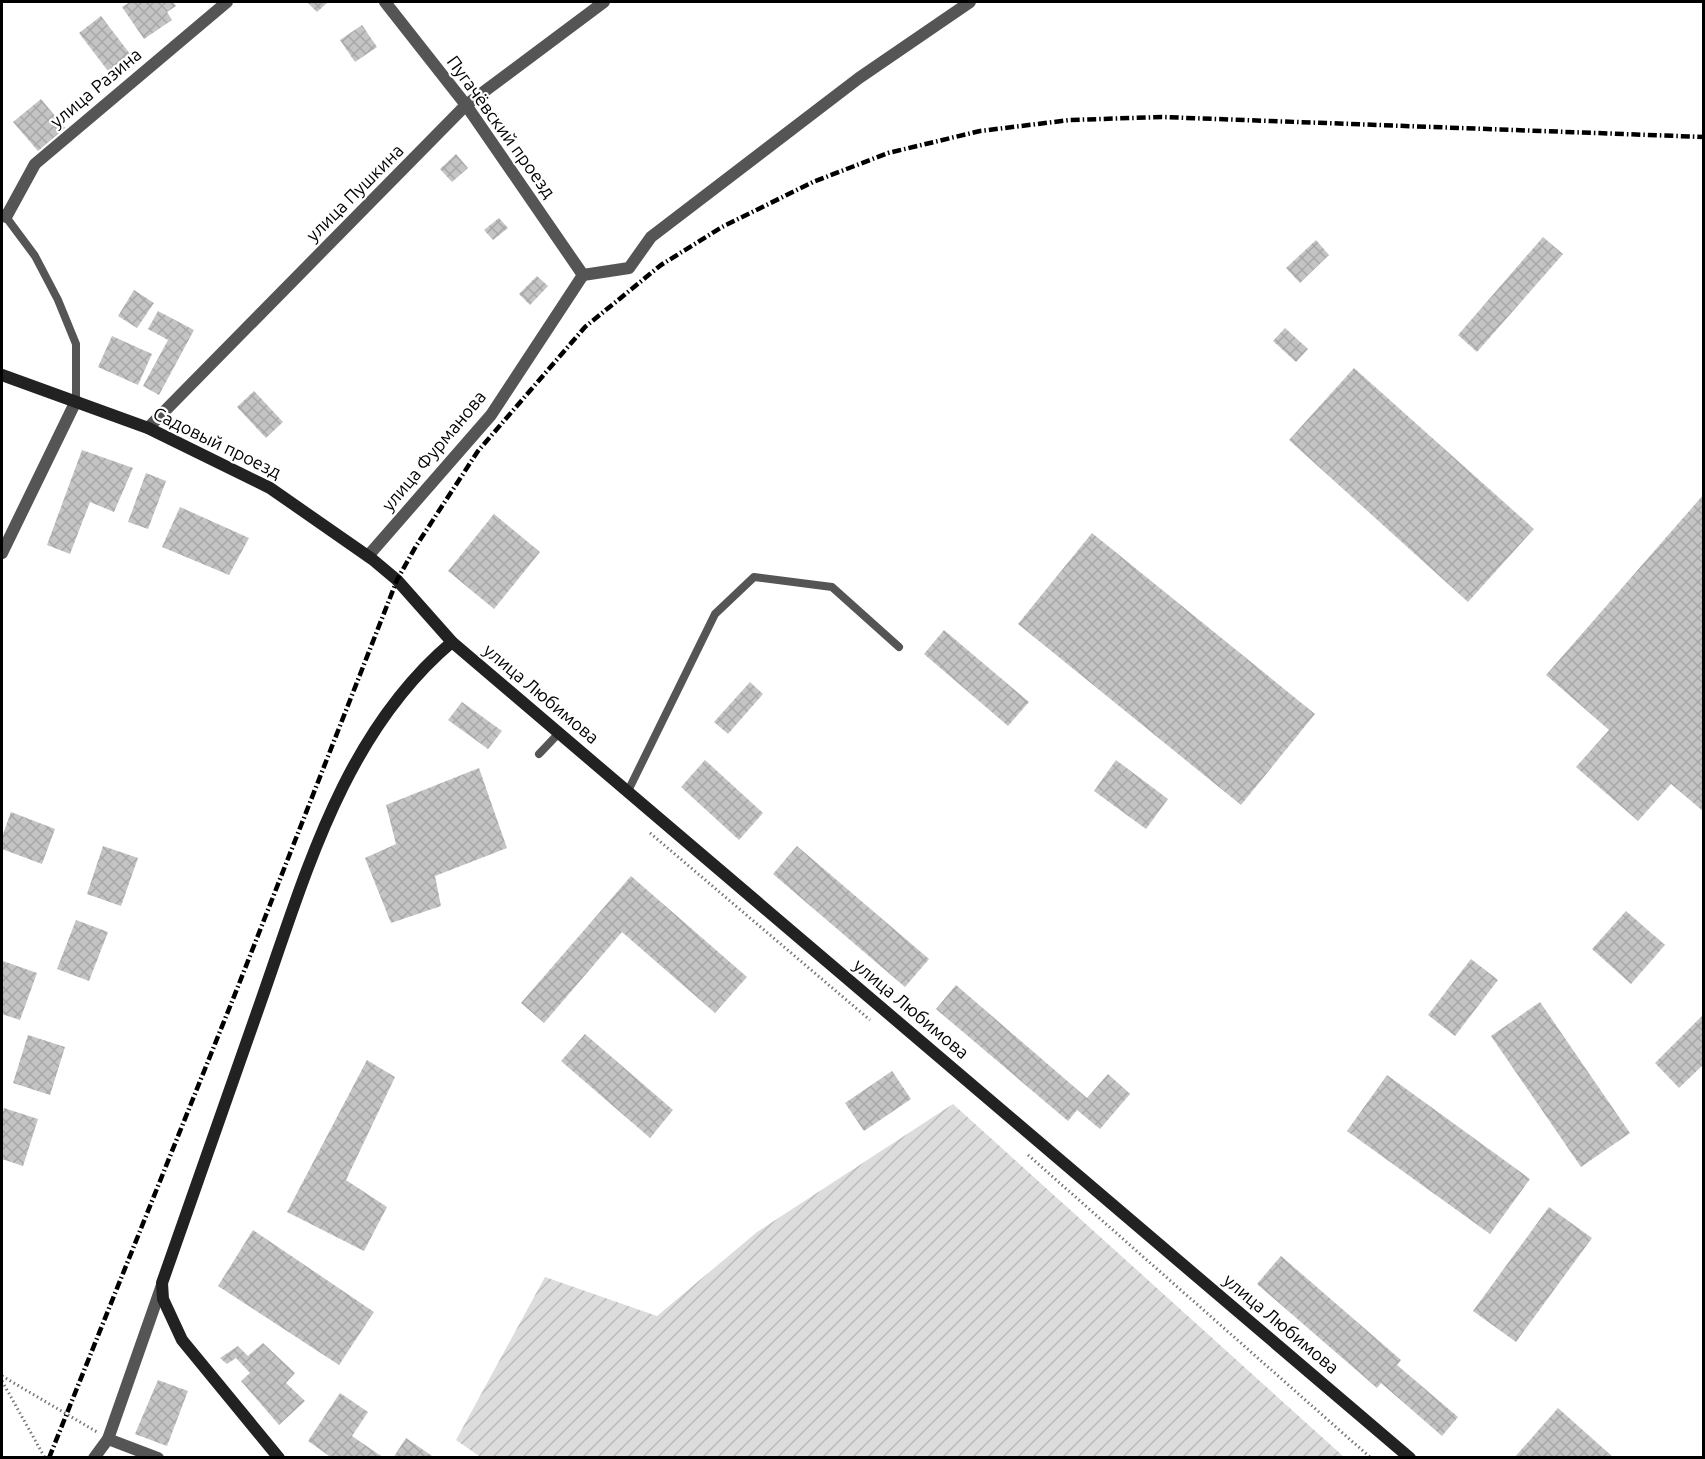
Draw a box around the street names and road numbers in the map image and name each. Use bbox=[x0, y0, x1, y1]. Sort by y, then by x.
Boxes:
street label: улица Разина bbox=[46, 43, 145, 131]
street label: Пугачёвский проезд bbox=[444, 52, 560, 202]
street label: улица Пушкина bbox=[302, 140, 407, 245]
street label: улица Фурманова bbox=[377, 386, 489, 514]
street label: Садовый проезд bbox=[150, 402, 285, 482]
street label: улица Любимова bbox=[480, 639, 603, 747]
street label: улица Любимова bbox=[850, 954, 973, 1062]
street label: улица Любимова bbox=[1220, 1269, 1343, 1377]

